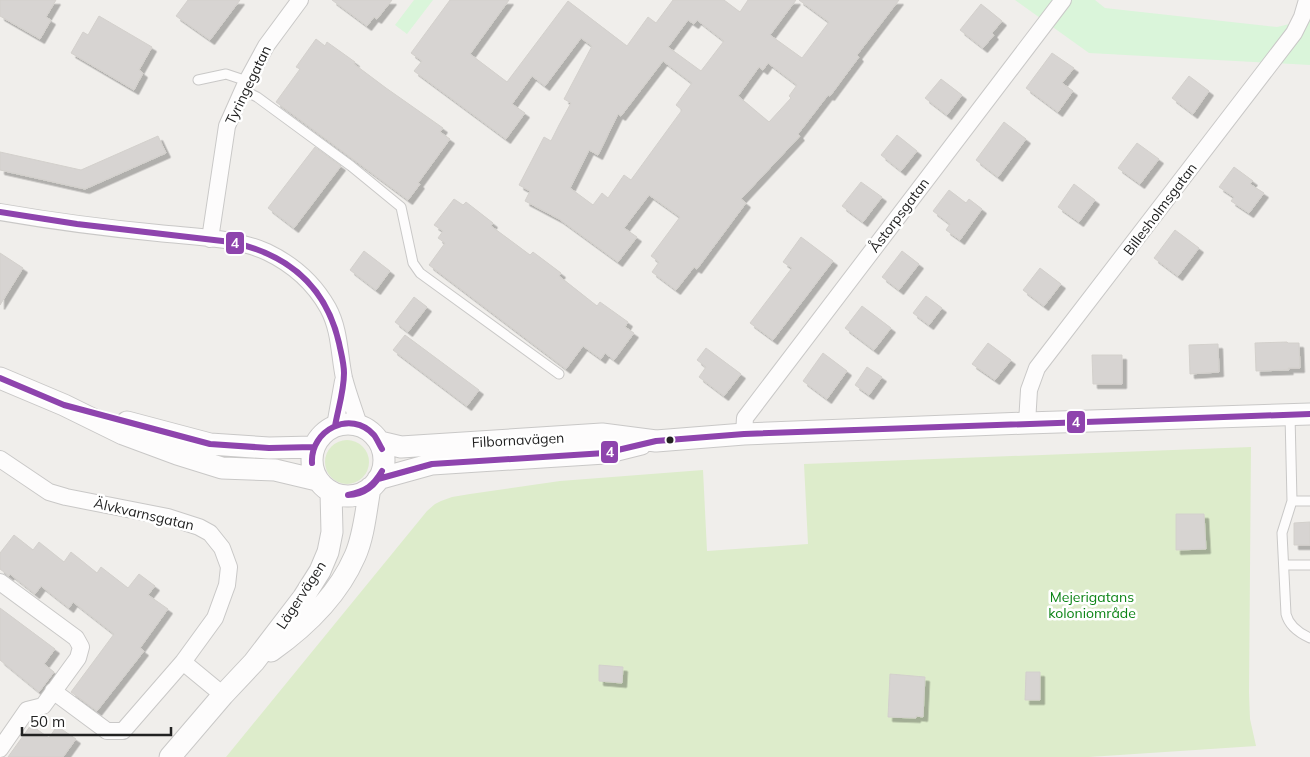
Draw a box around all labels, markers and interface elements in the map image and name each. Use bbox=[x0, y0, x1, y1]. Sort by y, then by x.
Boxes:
street label: Tyringegatan bbox=[221, 42, 275, 128]
street label: Billesholmsgatan bbox=[1119, 159, 1201, 259]
street label: Åstorpsgatan bbox=[865, 174, 933, 256]
line badge: 4 bbox=[225, 231, 245, 255]
text: 4 bbox=[231, 234, 240, 252]
line badge: 4 bbox=[1066, 410, 1086, 434]
text: 4 bbox=[1072, 413, 1081, 431]
street label: Filbornavägen bbox=[471, 429, 565, 451]
unlabelled marker bbox=[665, 435, 675, 445]
line badge: 4 bbox=[600, 440, 619, 464]
text: 4 bbox=[606, 443, 615, 461]
street label: Älvkvarnsgatan bbox=[92, 494, 196, 534]
street label: Lägervägen bbox=[272, 558, 330, 632]
park label: Mejerigatans koloniområde bbox=[1048, 588, 1136, 622]
scale bar bbox=[22, 704, 171, 736]
text: 50 m bbox=[30, 712, 65, 731]

